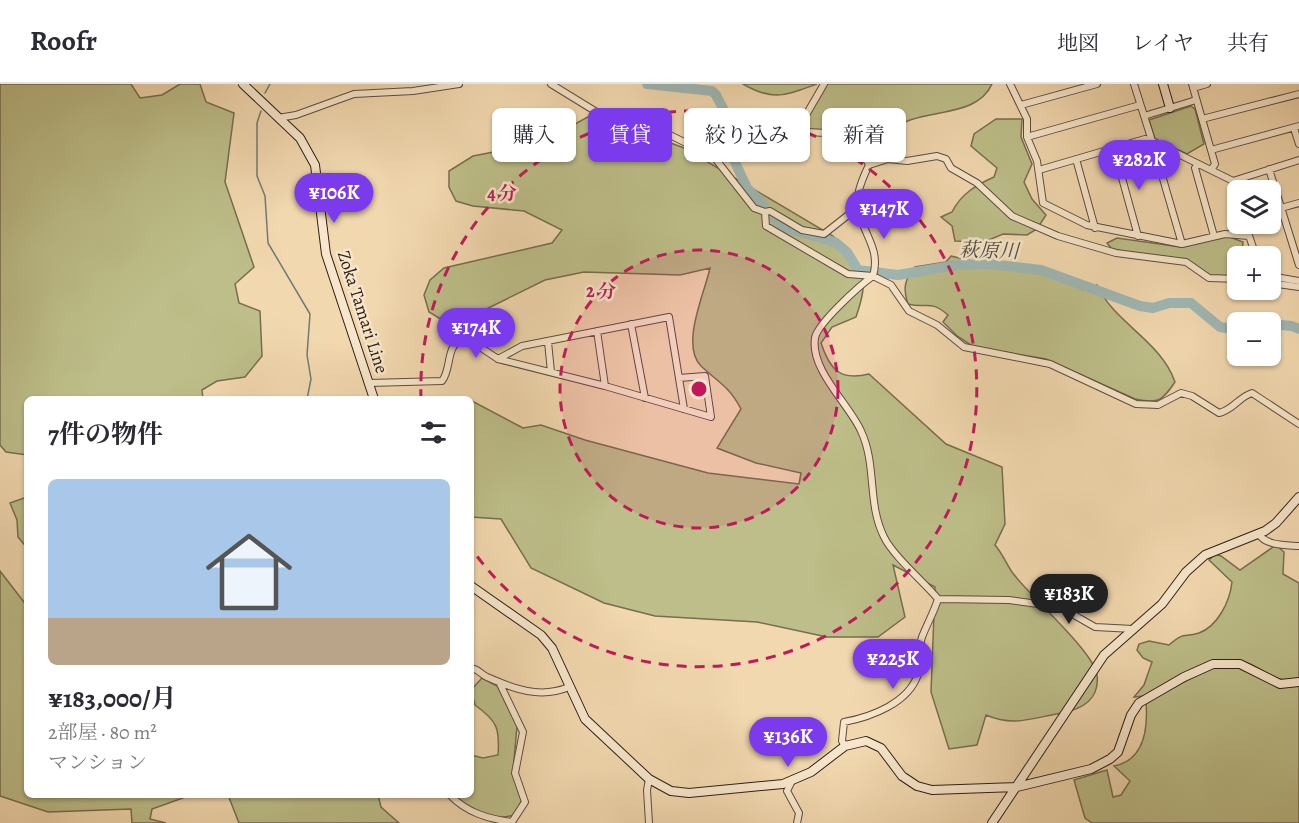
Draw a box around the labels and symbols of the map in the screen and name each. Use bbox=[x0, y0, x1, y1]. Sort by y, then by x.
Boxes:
pin: ¥282K bbox=[1097, 140, 1181, 191]
pin: ¥106K bbox=[292, 173, 376, 224]
text: 4 分 bbox=[487, 181, 517, 205]
pin: ¥147K bbox=[842, 189, 926, 240]
water label: 萩原川 bbox=[959, 236, 1021, 265]
street label: Zoka Tamari Line bbox=[332, 248, 394, 376]
text: 2 分 bbox=[586, 279, 616, 303]
pin: ¥174K bbox=[434, 308, 518, 359]
centre of rings bbox=[689, 379, 709, 399]
pin: ¥183K bbox=[1027, 574, 1111, 625]
pin: ¥225K bbox=[851, 639, 935, 690]
pin: ¥136K bbox=[746, 717, 830, 768]

